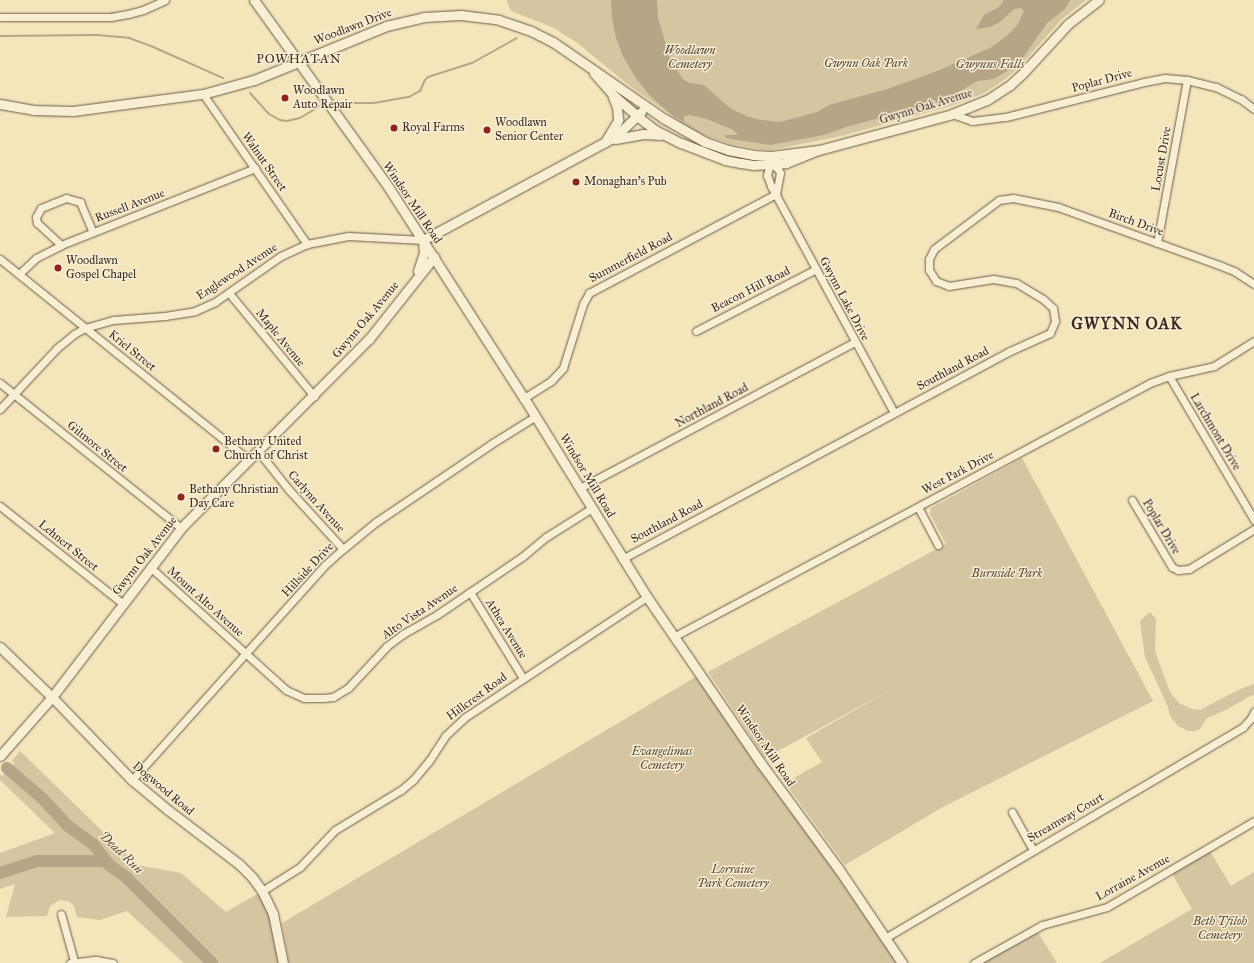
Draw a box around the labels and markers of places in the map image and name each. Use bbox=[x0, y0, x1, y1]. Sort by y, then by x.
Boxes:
place label: Woodlawn Auto Repair bbox=[293, 84, 353, 112]
marker: Woodlawn Auto Repair bbox=[280, 93, 290, 103]
place label: Woodlawn Senior Center bbox=[495, 116, 563, 144]
place label: Royal Farms bbox=[402, 121, 464, 135]
marker: Royal Farms bbox=[389, 123, 399, 133]
marker: Woodlawn Senior Center bbox=[482, 125, 492, 135]
place label: Monaghan's Pub bbox=[584, 175, 667, 189]
marker: Monaghan's Pub bbox=[571, 177, 581, 187]
place label: Woodlawn Gospel Chapel bbox=[66, 254, 136, 282]
marker: Woodlawn Gospel Chapel bbox=[53, 263, 63, 273]
place label: Bethany United Church of Christ bbox=[224, 435, 308, 463]
marker: Bethany United Church of Christ bbox=[211, 444, 221, 454]
place label: Bethany Christian Day Care bbox=[189, 483, 279, 511]
marker: Bethany Christian Day Care bbox=[176, 492, 186, 502]

